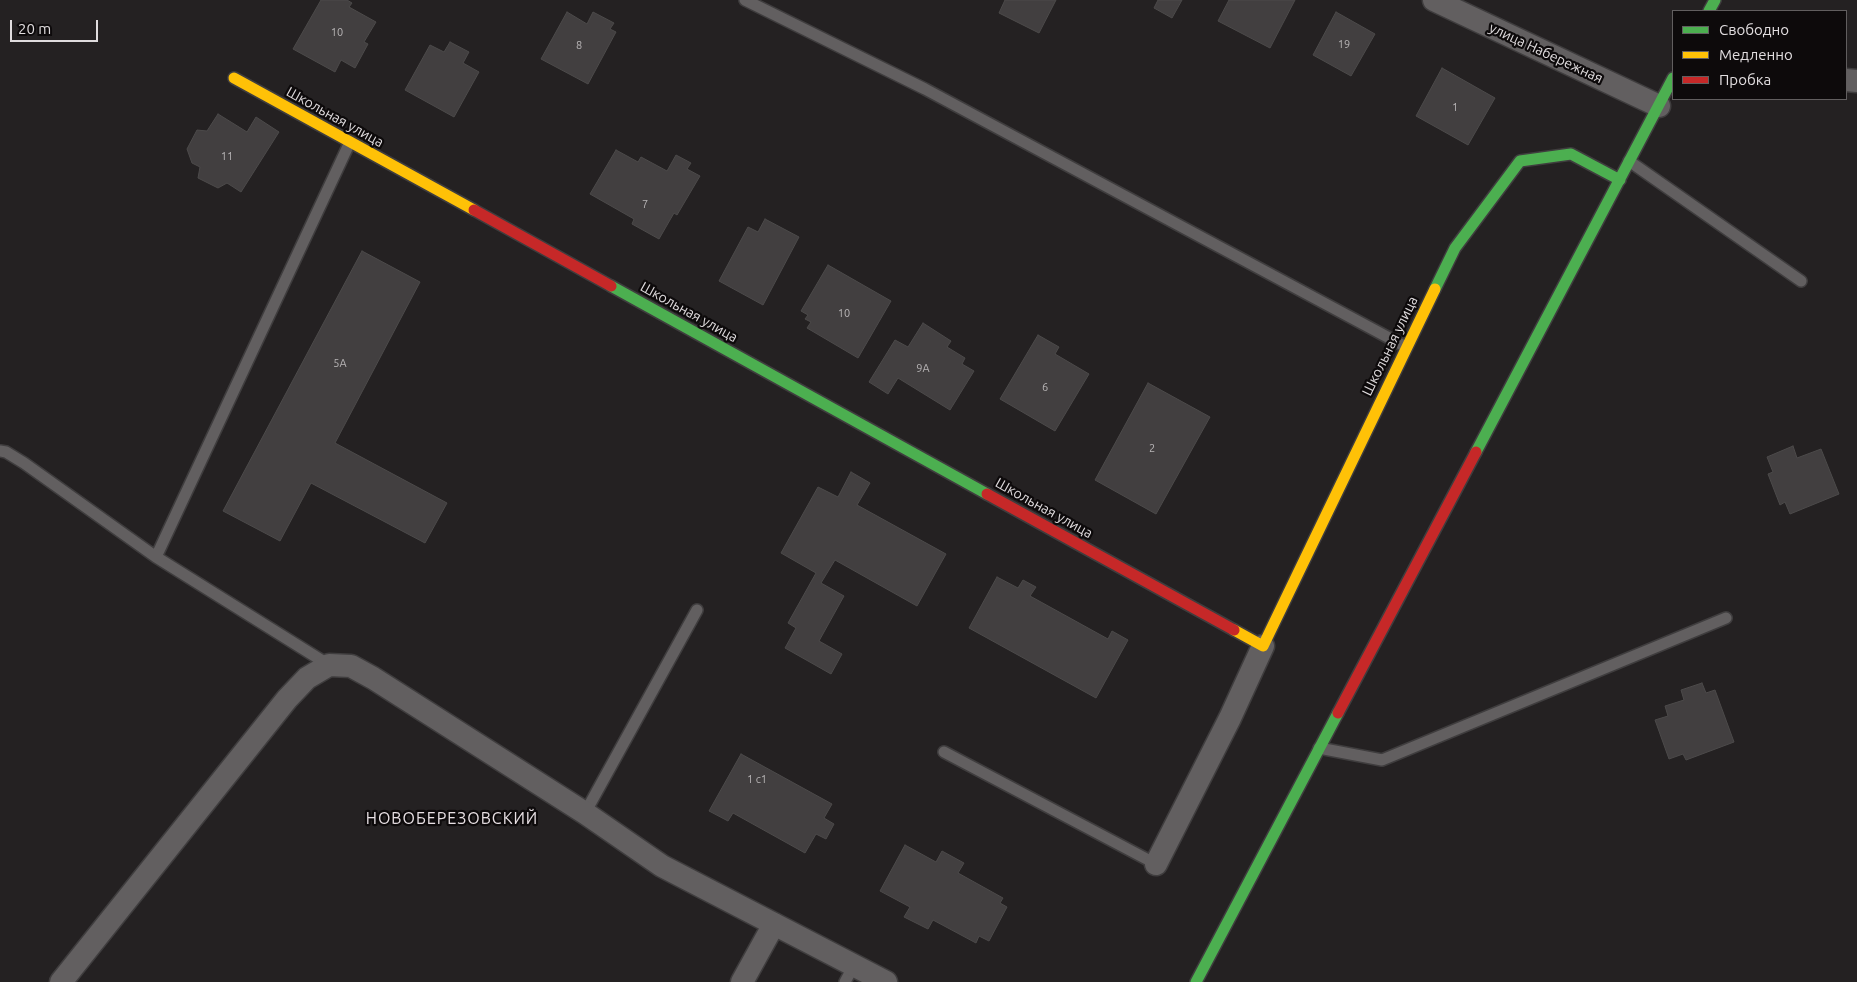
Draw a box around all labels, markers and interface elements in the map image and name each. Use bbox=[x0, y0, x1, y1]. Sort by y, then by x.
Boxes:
scale bar bbox=[12, 10, 100, 42]
legend bbox=[1672, 10, 1847, 100]
street label: улица Набережная bbox=[1486, 19, 1606, 87]
text: 20 m bbox=[18, 20, 51, 37]
text: Свободно bbox=[1719, 21, 1789, 38]
house number: 10 bbox=[331, 25, 343, 39]
house number: 19 bbox=[1338, 37, 1350, 51]
house number: 8 bbox=[576, 38, 582, 52]
text: Медленно bbox=[1719, 46, 1793, 63]
text: Пробка bbox=[1719, 71, 1771, 88]
street label: Школьная улица bbox=[283, 83, 387, 151]
house number: 1 bbox=[1452, 100, 1458, 114]
house number: 11 bbox=[221, 149, 233, 163]
house number: 7 bbox=[642, 197, 648, 211]
street label: Школьная улица bbox=[637, 278, 741, 346]
street label: Школьная улица bbox=[1359, 294, 1421, 398]
house number: 10 bbox=[838, 306, 850, 320]
house number: 5А bbox=[333, 356, 347, 370]
house number: 9А bbox=[916, 361, 930, 375]
house number: 6 bbox=[1042, 380, 1048, 394]
house number: 2 bbox=[1149, 441, 1155, 455]
street label: Школьная улица bbox=[992, 474, 1096, 542]
house number: 1 с1 bbox=[747, 772, 767, 786]
district label: НОВОБЕРЕЗОВСКИЙ bbox=[364, 809, 540, 829]

